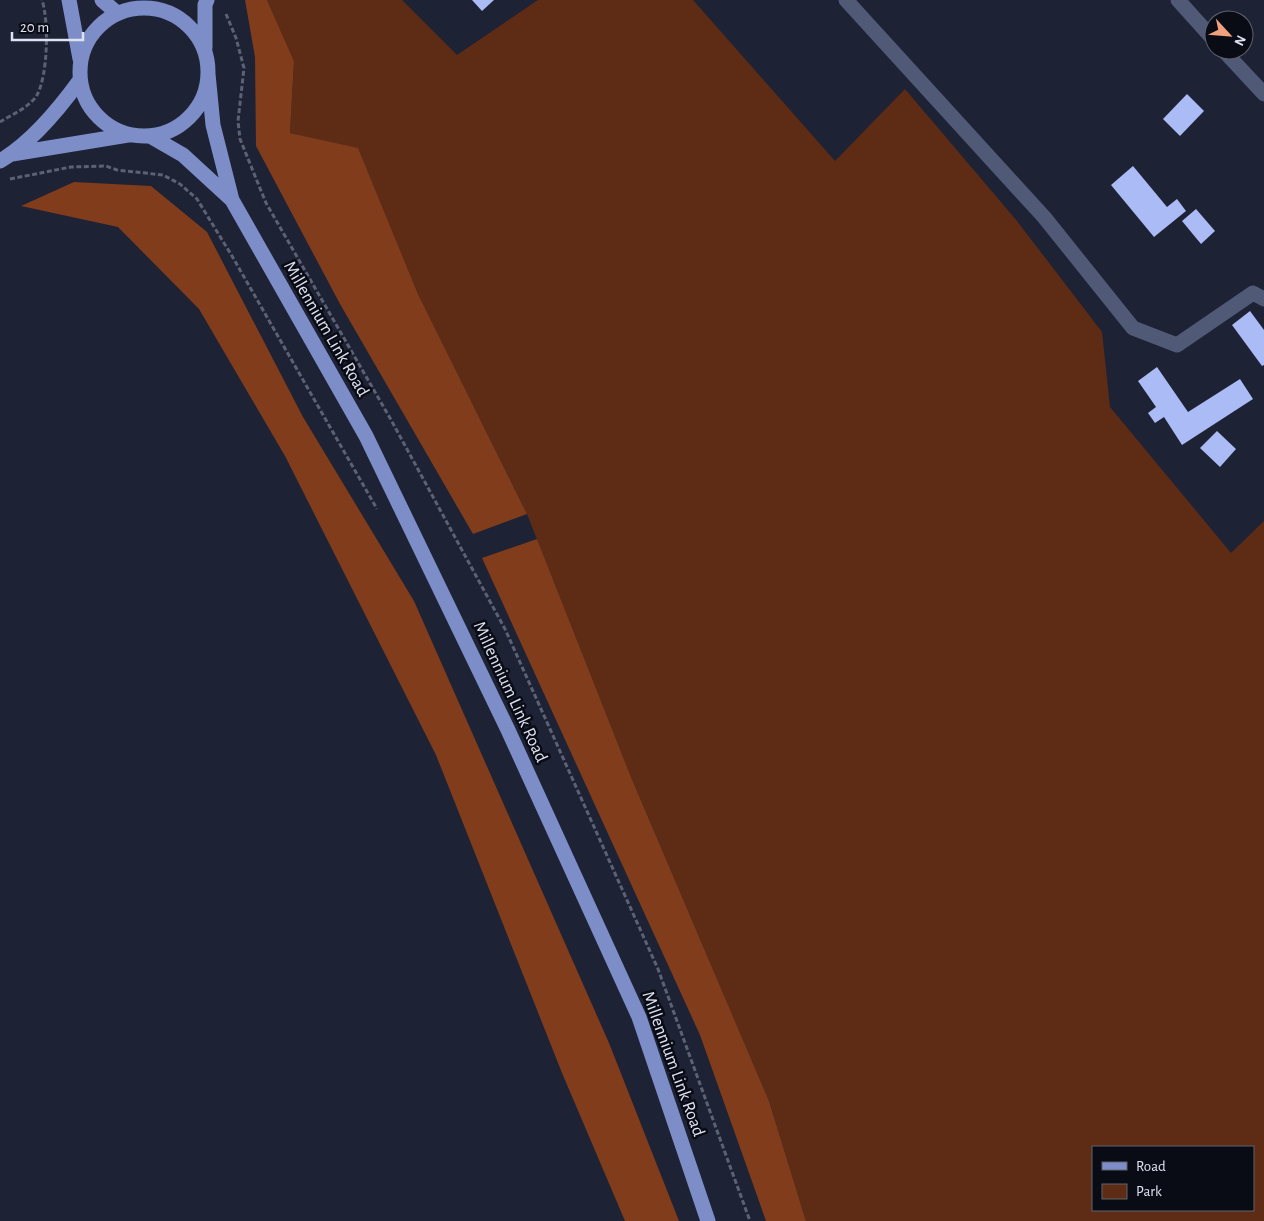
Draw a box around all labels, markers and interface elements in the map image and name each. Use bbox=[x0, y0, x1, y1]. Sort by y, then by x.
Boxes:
scale bar bbox=[12, 10, 84, 42]
north arrow bbox=[1204, 10, 1254, 60]
text: 20 m bbox=[20, 20, 49, 35]
text: N bbox=[1231, 33, 1248, 48]
street label: Millennium Link Road bbox=[280, 258, 372, 400]
street label: Millennium Link Road bbox=[470, 619, 550, 765]
street label: Millennium Link Road bbox=[638, 989, 708, 1139]
legend bbox=[1092, 1146, 1254, 1211]
text: Road bbox=[1136, 1159, 1166, 1174]
text: Park bbox=[1136, 1184, 1162, 1199]

